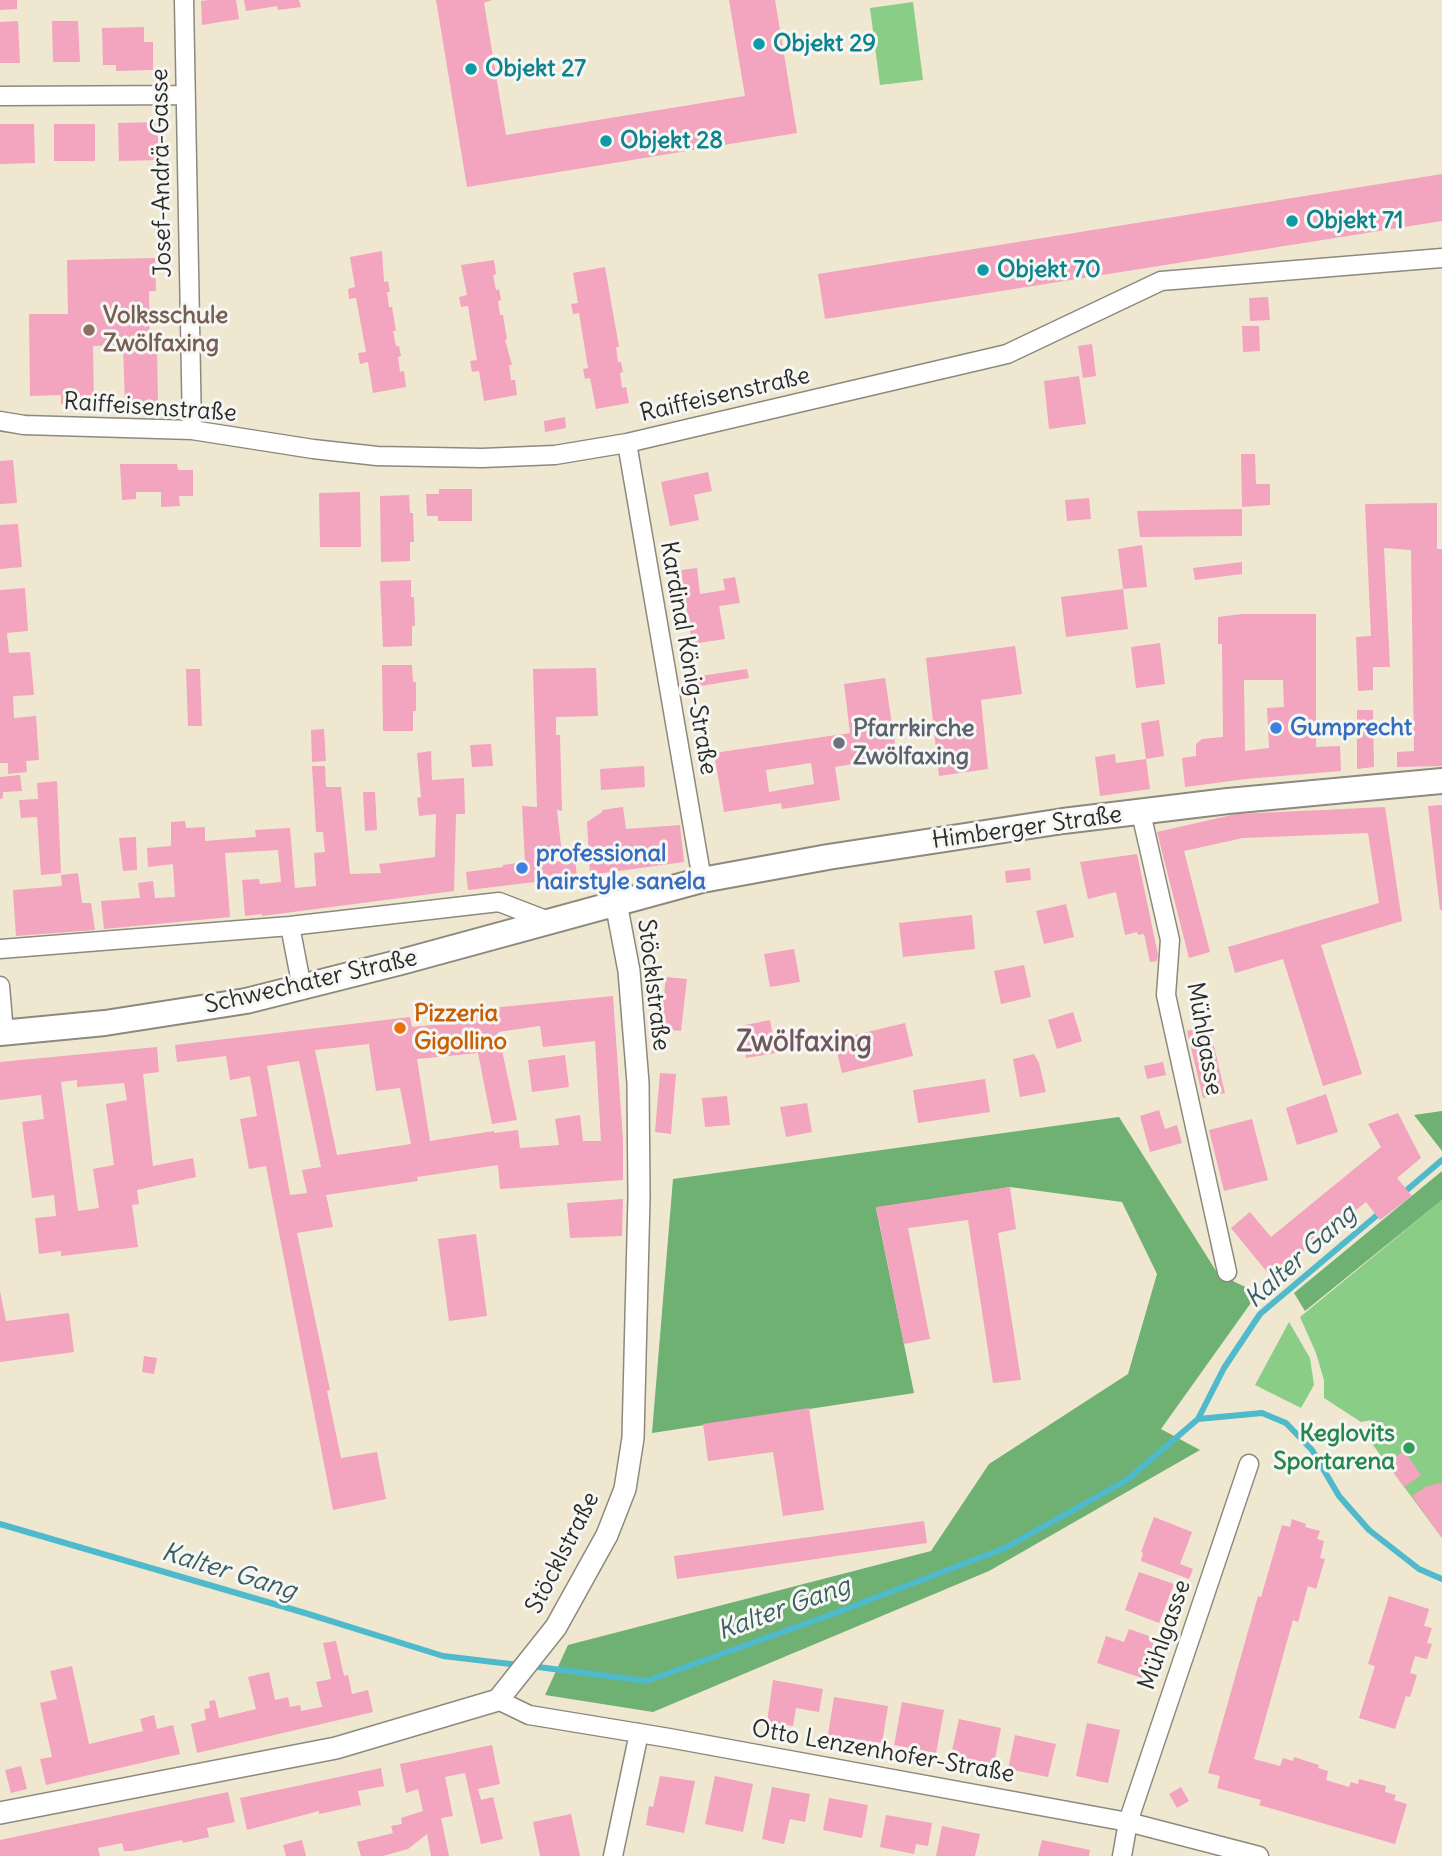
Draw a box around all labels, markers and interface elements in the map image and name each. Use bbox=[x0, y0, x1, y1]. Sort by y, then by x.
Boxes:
place label: Objekt 29 bbox=[773, 30, 876, 58]
marker: Objekt 29 bbox=[751, 36, 767, 52]
place label: Objekt 27 bbox=[485, 55, 586, 83]
marker: Objekt 27 bbox=[463, 61, 479, 77]
street label: Josef-Andrä-Gasse bbox=[146, 68, 178, 278]
place label: Objekt 28 bbox=[620, 127, 723, 155]
marker: Objekt 28 bbox=[598, 133, 614, 149]
place label: Objekt 71 bbox=[1306, 207, 1403, 235]
marker: Objekt 71 bbox=[1284, 213, 1300, 229]
place label: Objekt 70 bbox=[997, 256, 1101, 284]
marker: Objekt 70 bbox=[975, 262, 991, 278]
place label: Volksschule Zwölfaxing bbox=[103, 302, 228, 358]
marker: Volksschule Zwölfaxing bbox=[81, 322, 97, 338]
street label: Raiffeisenstraße bbox=[637, 361, 813, 429]
street label: Raiffeisenstraße bbox=[62, 388, 238, 428]
street label: Kardinal König-Straße bbox=[653, 539, 723, 777]
place label: Gumprecht bbox=[1290, 714, 1412, 742]
place label: Pfarrkirche Zwölfaxing bbox=[853, 715, 974, 771]
marker: Gumprecht bbox=[1268, 720, 1284, 736]
marker: Pfarrkirche Zwölfaxing bbox=[831, 735, 847, 751]
street label: Himberger Straße bbox=[930, 800, 1124, 856]
place label: professional hairstyle sanela bbox=[536, 840, 706, 896]
marker: professional hairstyle sanela bbox=[514, 860, 530, 876]
street label: Stöcklstraße bbox=[631, 917, 675, 1053]
street label: Schwechater Straße bbox=[202, 944, 420, 1020]
street label: Mühlgasse bbox=[1180, 980, 1228, 1098]
place label: Pizzeria Gigollino bbox=[414, 1000, 507, 1056]
marker: Pizzeria Gigollino bbox=[392, 1020, 408, 1036]
district label: Zwölfaxing bbox=[736, 1026, 872, 1060]
water label: Kalter Gang bbox=[1239, 1199, 1363, 1315]
place label: Keglovits Sportarena bbox=[1273, 1420, 1395, 1476]
marker: Keglovits Sportarena bbox=[1401, 1440, 1417, 1456]
street label: Stöcklstraße bbox=[520, 1487, 606, 1619]
water label: Kalter Gang bbox=[158, 1537, 300, 1607]
water label: Kalter Gang bbox=[713, 1571, 855, 1647]
street label: Mühlgasse bbox=[1133, 1576, 1197, 1694]
street label: Otto Lenzenhofer-Straße bbox=[749, 1715, 1017, 1789]

